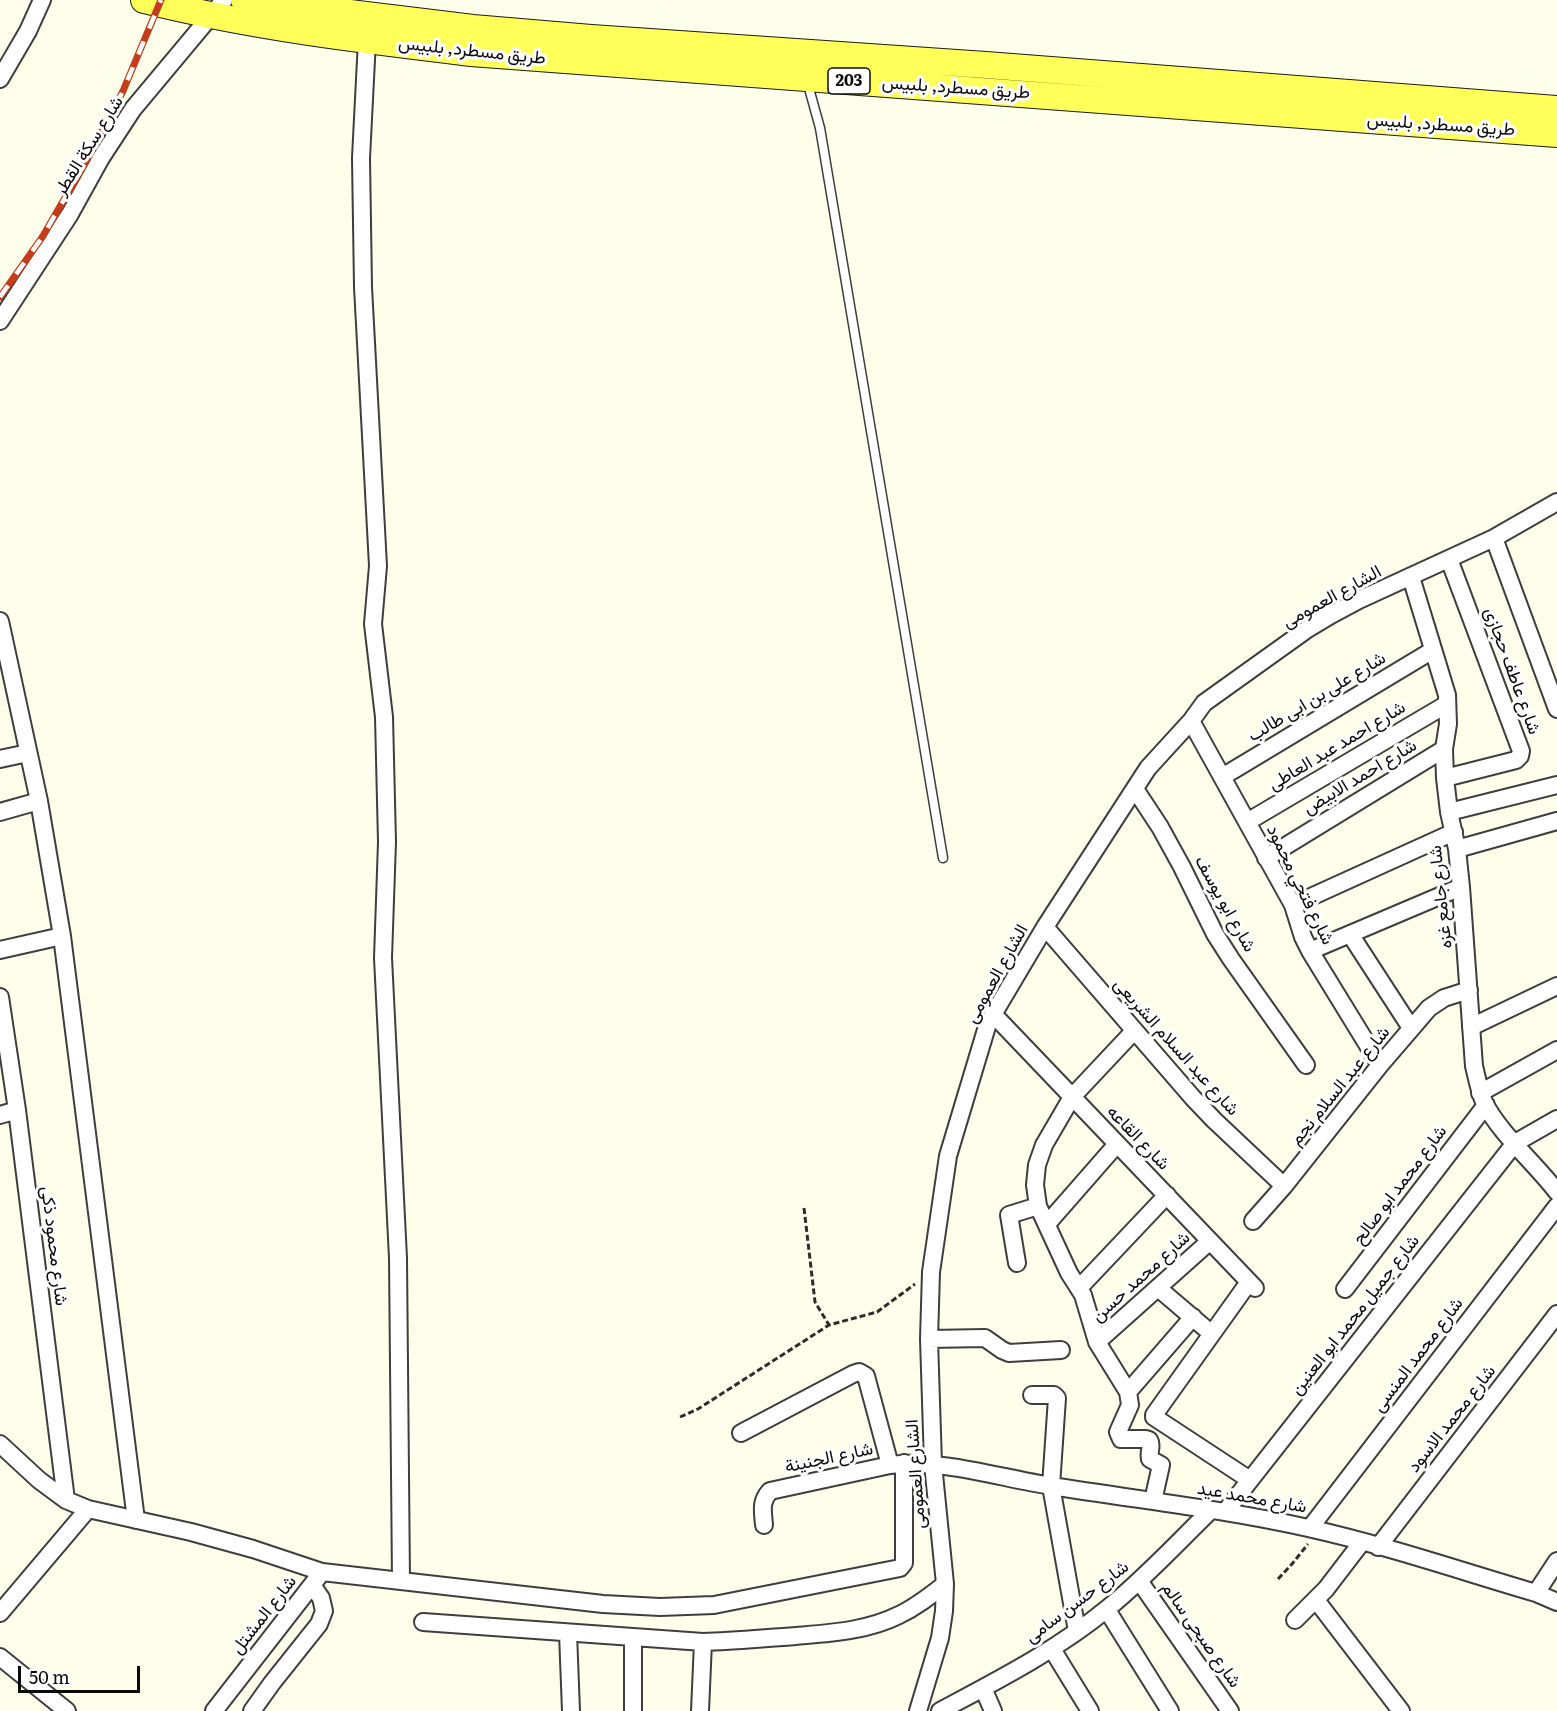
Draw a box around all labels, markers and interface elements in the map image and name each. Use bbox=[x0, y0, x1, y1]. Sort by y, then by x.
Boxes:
street label: طريق مسطرد, بلبيس bbox=[397, 33, 547, 69]
road number: 203 bbox=[828, 68, 870, 94]
street label: طريق مسطرد, بلبيس bbox=[881, 72, 1031, 104]
street label: شارع سكة القطر bbox=[50, 92, 128, 200]
street label: طريق مسطرد, بلبيس bbox=[1366, 109, 1516, 141]
street label: الشارع العمومى bbox=[1279, 561, 1385, 633]
street label: شارع عاطف حجازى bbox=[1479, 604, 1545, 738]
street label: شارع على بن ابى طالب bbox=[1244, 647, 1390, 747]
street label: شارع احمد عبد العاطى bbox=[1265, 697, 1409, 795]
street label: شارع احمد الابيض bbox=[1299, 735, 1421, 819]
street label: شارع فتحي محمود bbox=[1262, 821, 1338, 949]
street label: شارع جامع غزه bbox=[1425, 844, 1457, 950]
street label: شارع ابو يوسف bbox=[1190, 852, 1260, 956]
street label: الشارع العمومى bbox=[961, 921, 1033, 1027]
street label: شارع عبد السلام الشريعى bbox=[1109, 974, 1243, 1120]
street label: شارع عبد السلام نجم bbox=[1285, 1022, 1395, 1150]
street label: شارع القاعه bbox=[1102, 1101, 1174, 1175]
street label: شارع محمد ابو صالح bbox=[1348, 1121, 1452, 1249]
street label: شارع محمود ذكى bbox=[36, 1185, 72, 1307]
street label: شارع محمد حسن bbox=[1087, 1227, 1195, 1327]
street label: شارع جميل محمد ابو العنين bbox=[1286, 1231, 1424, 1399]
street label: شارع محمد المنسى bbox=[1368, 1293, 1468, 1417]
street label: شارع محمد الاسود bbox=[1403, 1361, 1501, 1477]
street label: الشارع العمومى bbox=[901, 1418, 931, 1530]
street label: شارع الجنينة bbox=[783, 1438, 875, 1478]
street label: شارع محمد عيد bbox=[1196, 1478, 1308, 1518]
street label: شارع حسن سامى bbox=[1021, 1556, 1133, 1648]
street label: شارع المشتل bbox=[227, 1571, 301, 1659]
street label: شارع صبحى سالم bbox=[1157, 1578, 1245, 1692]
scale bar bbox=[21, 1654, 142, 1692]
text: 50 m bbox=[29, 1663, 70, 1690]

